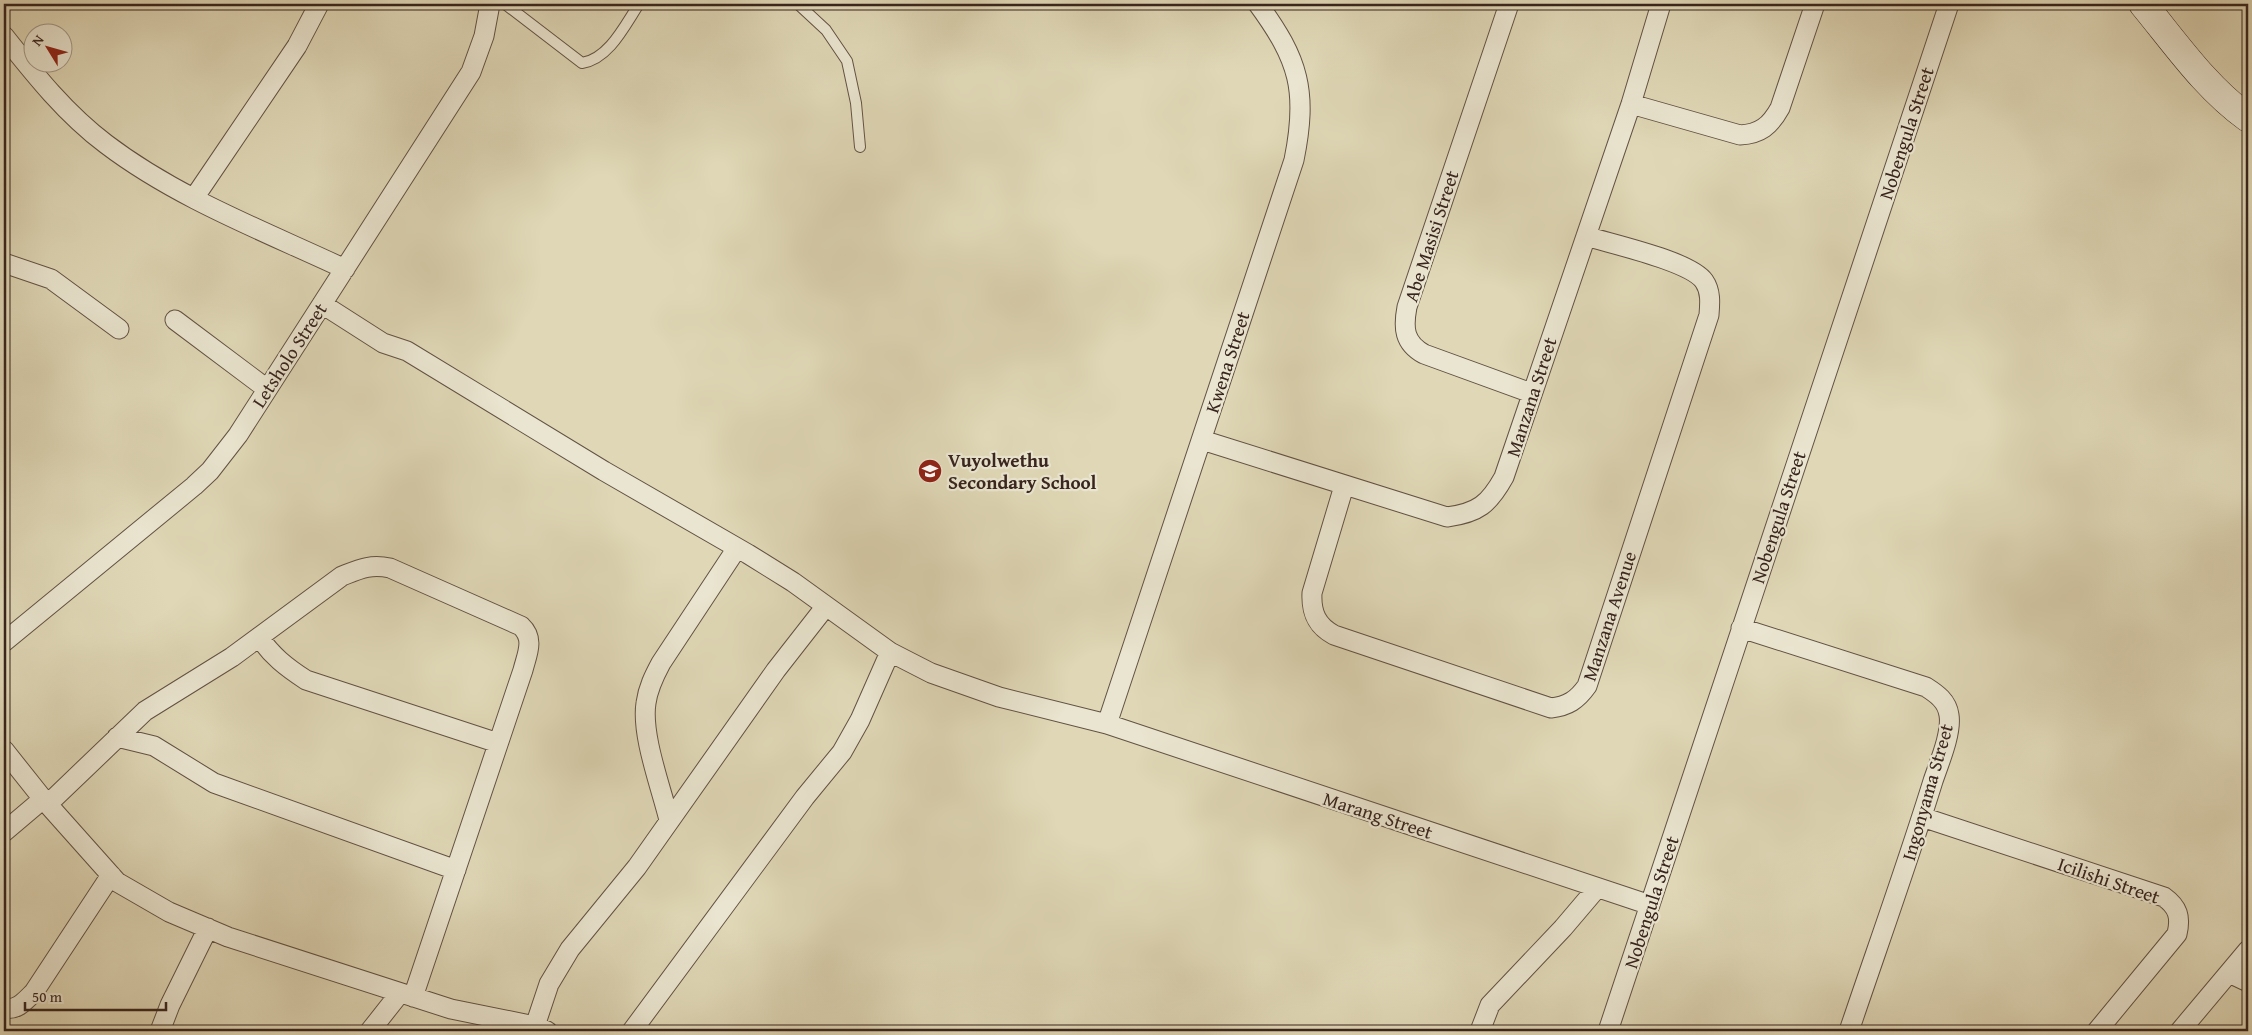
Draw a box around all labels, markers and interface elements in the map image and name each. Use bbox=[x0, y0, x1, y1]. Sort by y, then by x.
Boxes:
north arrow bbox=[22, 22, 72, 72]
text: N bbox=[27, 30, 49, 50]
street label: Nobengula Street bbox=[1871, 63, 1941, 203]
street label: Abe Masisi Street bbox=[1397, 166, 1466, 305]
street label: Letsholo Street bbox=[245, 297, 334, 413]
street label: Kwena Street bbox=[1197, 307, 1257, 416]
street label: Manzana Street bbox=[1498, 333, 1564, 460]
place label: Vuyolwethu Secondary School bbox=[948, 446, 1097, 496]
street label: Nobengula Street bbox=[1743, 447, 1813, 587]
school or university icon: Vuyolwethu Secondary School bbox=[917, 458, 943, 484]
street label: Manzana Avenue bbox=[1575, 548, 1643, 684]
street label: Ingonyama Street bbox=[1894, 720, 1960, 864]
street label: Marang Street bbox=[1320, 784, 1437, 846]
street label: Nobengula Street bbox=[1616, 832, 1686, 972]
street label: Icilishi Street bbox=[2054, 849, 2164, 911]
scale bar bbox=[25, 980, 166, 1012]
text: 50 m bbox=[32, 986, 63, 1007]

